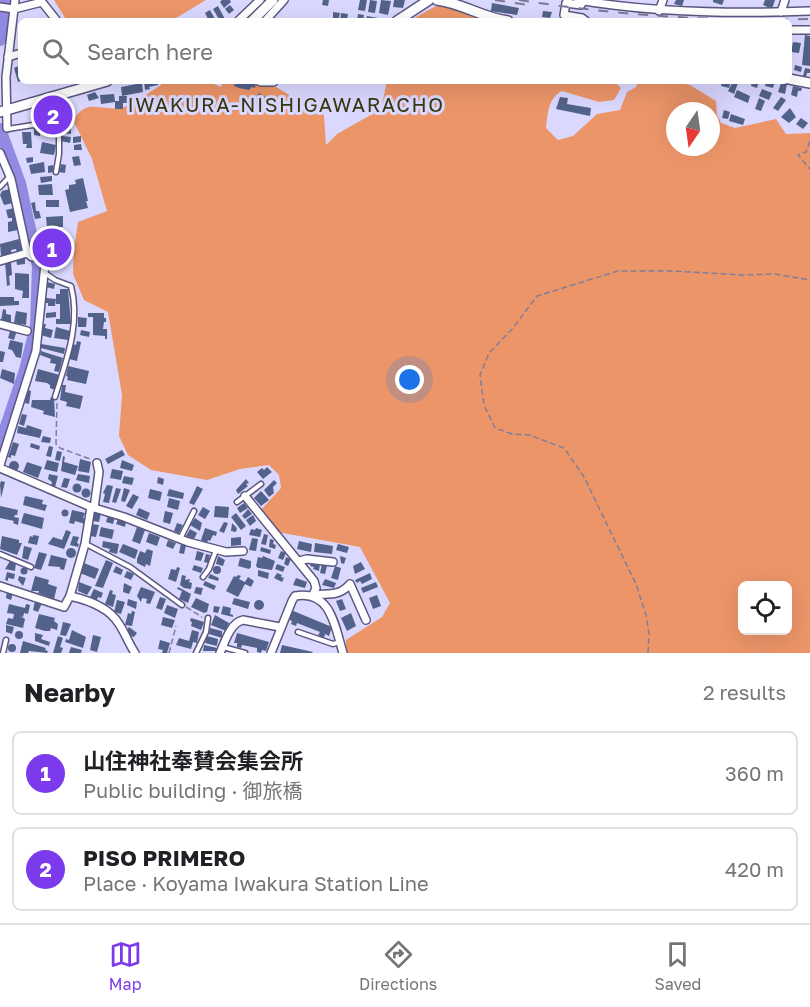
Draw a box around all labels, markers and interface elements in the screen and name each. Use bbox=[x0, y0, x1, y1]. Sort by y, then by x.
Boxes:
search box bbox=[18, 18, 792, 84]
icon: search bbox=[39, 35, 72, 68]
text: Search here bbox=[87, 38, 213, 65]
pin: 2 bbox=[34, 92, 72, 138]
district label: IWAKURA-NISHIGAWARACHO bbox=[128, 92, 444, 116]
north arrow bbox=[666, 102, 720, 156]
pin: 1 bbox=[32, 226, 72, 270]
your location bbox=[395, 365, 424, 394]
map controls bbox=[738, 581, 792, 635]
button: locate bbox=[738, 581, 792, 635]
text: Nearby bbox=[24, 677, 115, 708]
text: 2 results bbox=[703, 680, 786, 704]
text: 山住神社奉賛会集会所 bbox=[83, 747, 303, 774]
text: 1 bbox=[40, 761, 51, 785]
text: 360 m bbox=[725, 761, 784, 785]
text: Public building · 御旅橋 bbox=[83, 778, 302, 802]
text: PISO PRIMERO bbox=[83, 844, 245, 871]
text: 2 bbox=[39, 857, 52, 881]
text: 420 m bbox=[725, 857, 784, 881]
text: Place · Koyama Iwakura Station Line bbox=[83, 871, 429, 895]
tab: Map bbox=[109, 938, 142, 994]
tab: Directions bbox=[359, 938, 437, 994]
tab: Saved bbox=[655, 938, 701, 994]

